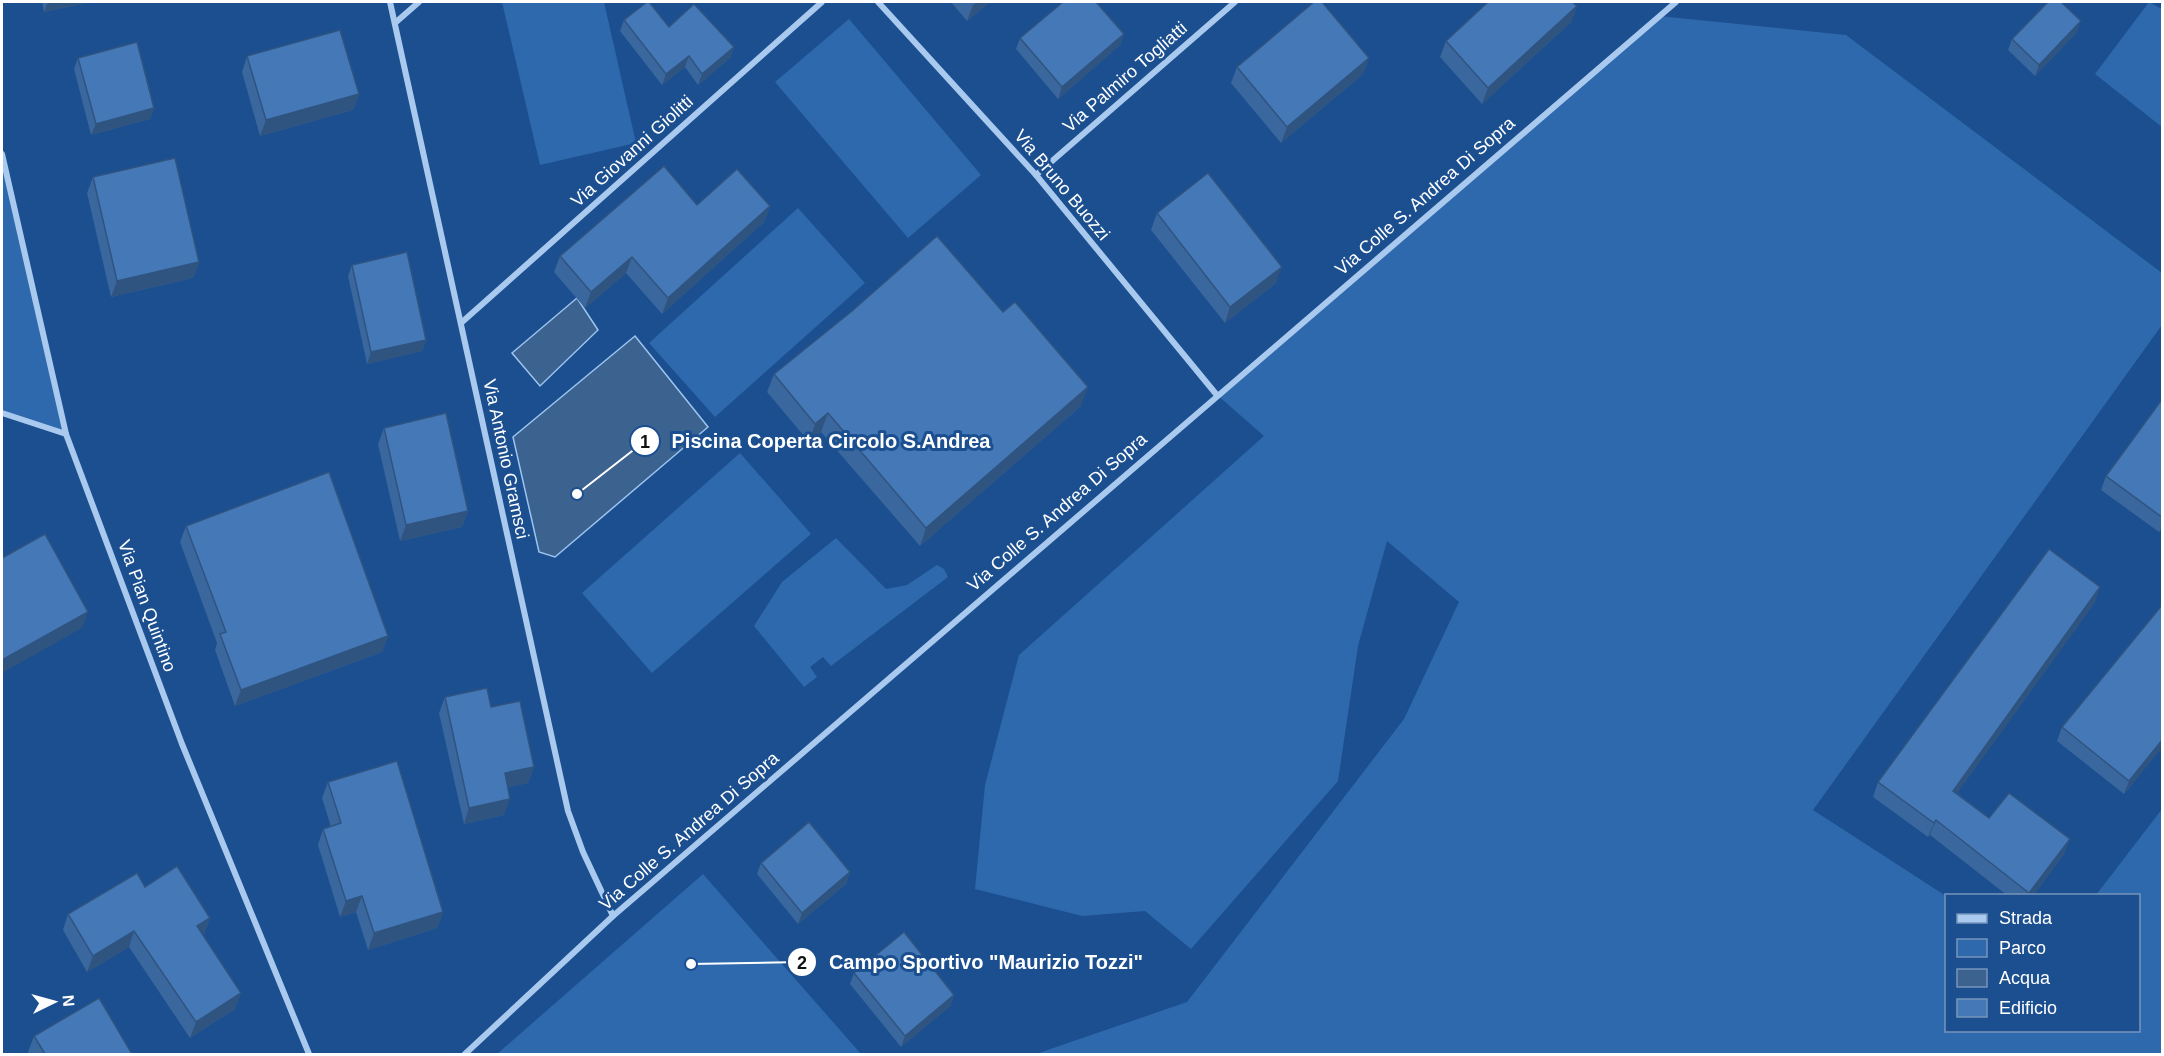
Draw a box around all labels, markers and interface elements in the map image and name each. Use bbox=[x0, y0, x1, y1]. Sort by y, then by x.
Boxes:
street label: Via Palmiro Togliatti bbox=[1059, 18, 1191, 136]
street label: Via Giovanni Giolitti bbox=[567, 91, 697, 211]
street label: Via Colle S. Andrea Di Sopra bbox=[1331, 112, 1519, 279]
street label: Via Bruno Buozzi bbox=[1010, 126, 1114, 244]
street label: Via Antonio Gramsci bbox=[479, 377, 533, 541]
callout: Piscina Coperta Circolo S.Andrea bbox=[630, 422, 1003, 460]
street label: Via Colle S. Andrea Di Sopra bbox=[963, 428, 1151, 595]
text: Piscina Coperta Circolo S.Andrea bbox=[672, 430, 991, 452]
text: 1 bbox=[640, 432, 650, 452]
street label: Via Pian Quintino bbox=[114, 537, 180, 675]
street label: Via Colle S. Andrea Di Sopra bbox=[595, 747, 783, 914]
legend bbox=[1945, 894, 2140, 1032]
text: Strada bbox=[1999, 908, 2053, 928]
text: Parco bbox=[1999, 938, 2046, 958]
callout: Campo Sportivo "Maurizio Tozzi" bbox=[787, 943, 1156, 981]
text: Campo Sportivo "Maurizio Tozzi" bbox=[829, 951, 1143, 973]
text: 2 bbox=[797, 953, 807, 973]
text: Acqua bbox=[1999, 968, 2051, 988]
north arrow bbox=[24, 972, 84, 1032]
text: N bbox=[59, 994, 77, 1007]
text: Edificio bbox=[1999, 998, 2057, 1018]

